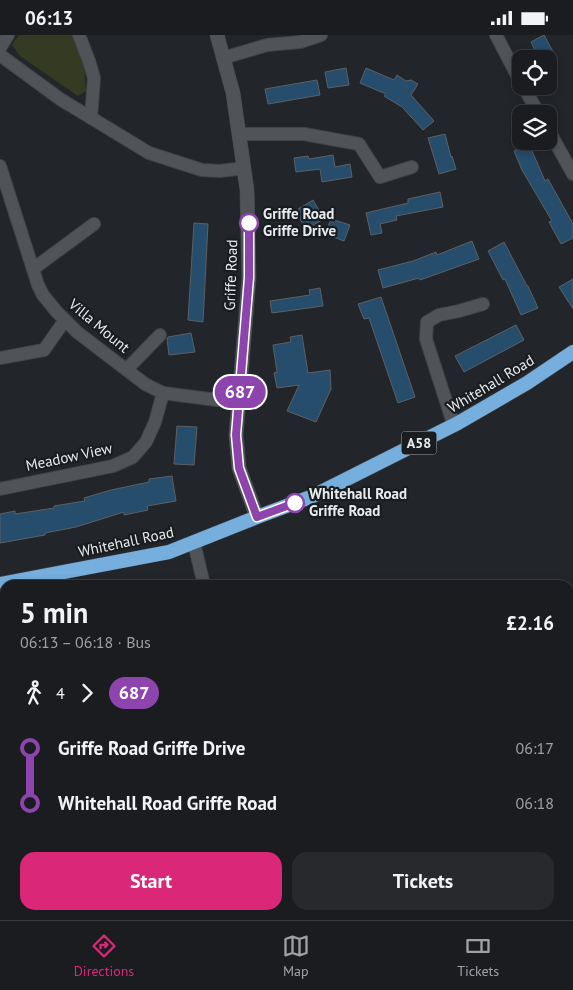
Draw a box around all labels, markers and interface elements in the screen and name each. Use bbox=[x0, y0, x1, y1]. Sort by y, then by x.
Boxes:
text: 06:13 bbox=[25, 6, 73, 30]
map controls bbox=[512, 50, 557, 150]
button: locate bbox=[512, 50, 557, 95]
button: layers bbox=[512, 105, 557, 150]
place label: Griffe Road Griffe Drive bbox=[263, 204, 336, 240]
marker: Griffe Road Griffe Drive bbox=[239, 213, 259, 233]
street label: Griffe Road bbox=[220, 239, 241, 311]
street label: Villa Mount bbox=[64, 294, 134, 357]
street label: Whitehall Road bbox=[444, 350, 537, 417]
line badge: 687 bbox=[211, 376, 269, 408]
text: 687 bbox=[225, 380, 255, 403]
road number: A58 bbox=[402, 431, 436, 454]
street label: Meadow View bbox=[24, 438, 114, 475]
place label: Whitehall Road Griffe Road bbox=[309, 484, 407, 520]
marker: Whitehall Road Griffe Road bbox=[285, 493, 305, 513]
street label: Whitehall Road bbox=[76, 522, 175, 561]
text: 5 min bbox=[20, 594, 88, 631]
text: £2.16 bbox=[506, 611, 554, 635]
text: 06:13 – 06:18 · Bus bbox=[20, 632, 151, 652]
icon: walk bbox=[20, 679, 48, 707]
icon: forward bbox=[73, 679, 101, 707]
text: 687 bbox=[119, 681, 149, 704]
text: 4 bbox=[56, 683, 65, 703]
text: Griffe Road Griffe Drive bbox=[58, 736, 245, 760]
text: 06:17 bbox=[516, 738, 554, 758]
text: Whitehall Road Griffe Road bbox=[58, 791, 277, 815]
text: 06:18 bbox=[516, 793, 554, 813]
button: Start bbox=[20, 852, 282, 910]
button: Tickets bbox=[292, 852, 554, 910]
tab: Directions bbox=[74, 932, 134, 980]
tab: Map bbox=[282, 932, 310, 980]
tab: Tickets bbox=[457, 932, 499, 980]

